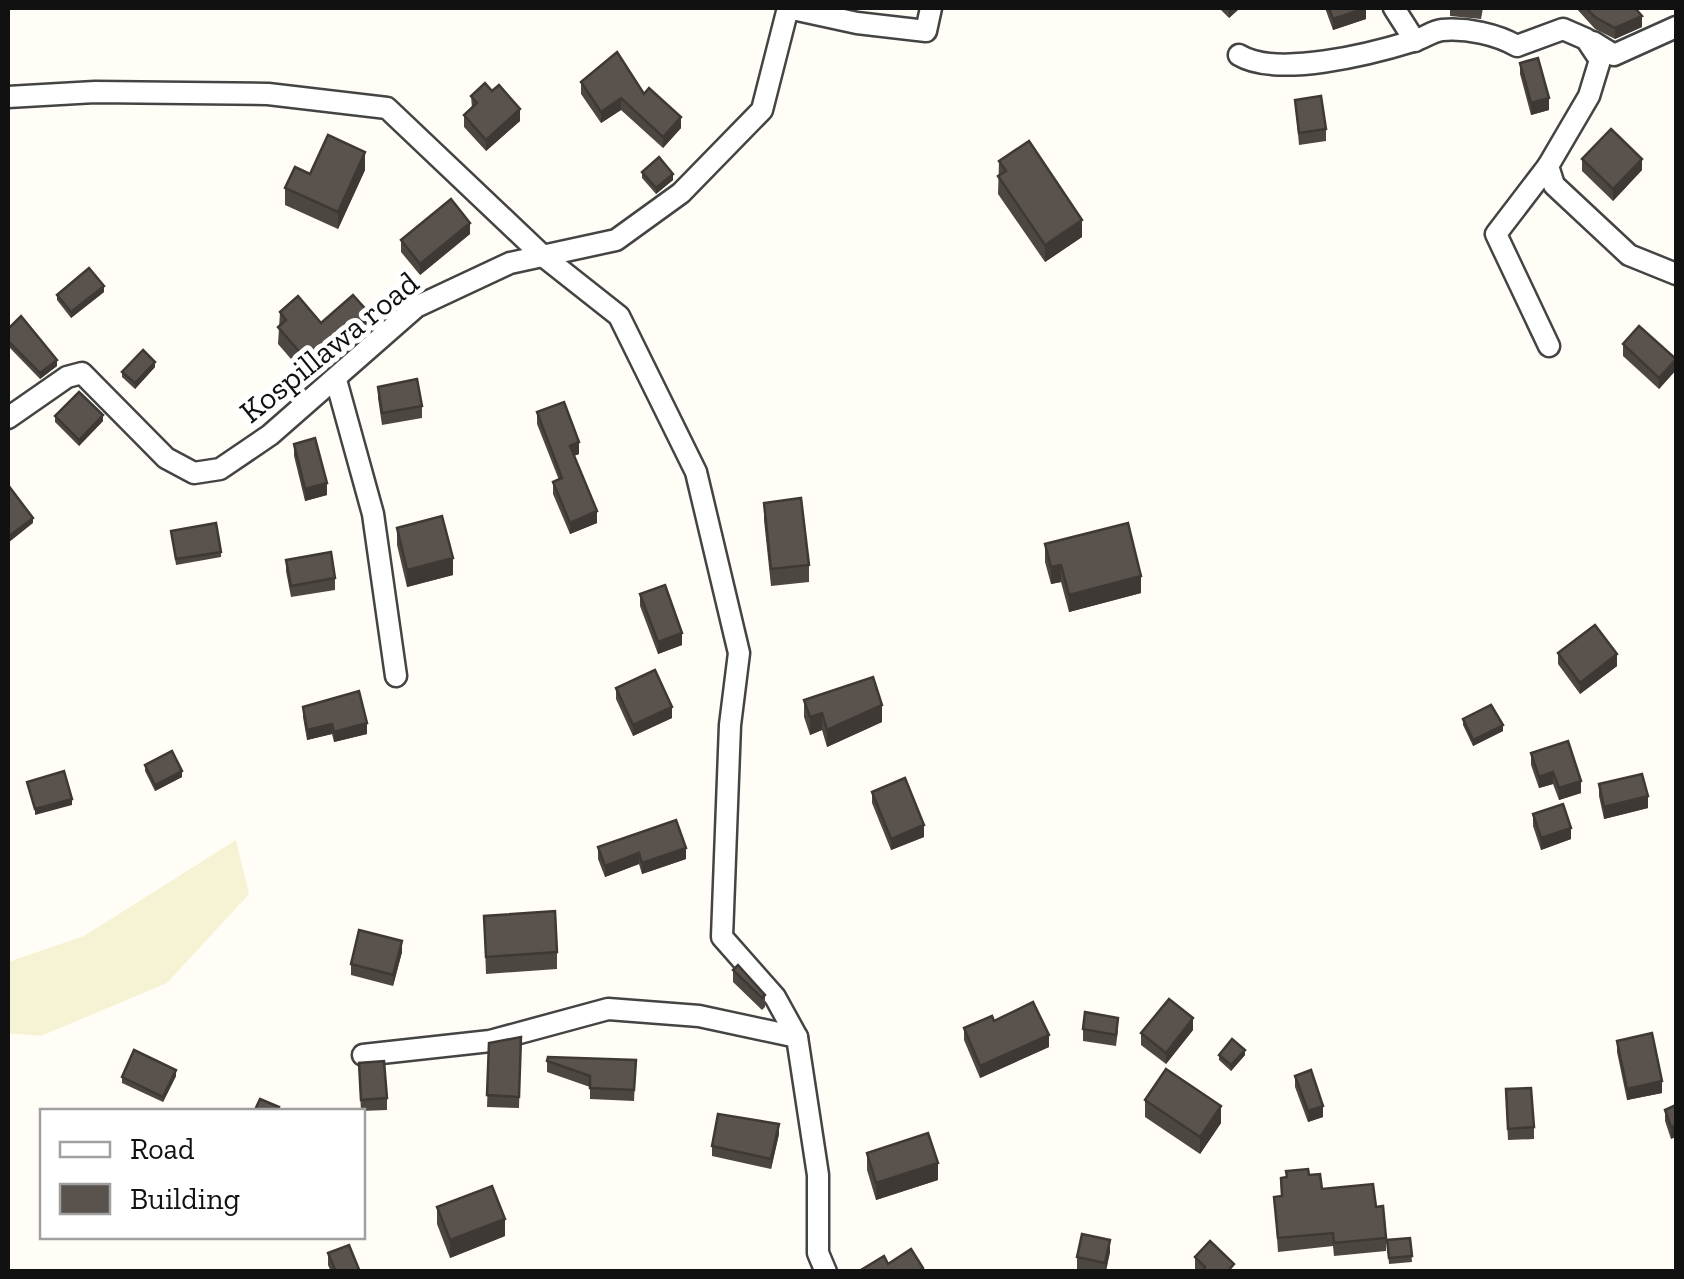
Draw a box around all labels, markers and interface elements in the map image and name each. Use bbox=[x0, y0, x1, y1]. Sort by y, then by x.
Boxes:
street label: Kospillawa road bbox=[232, 263, 426, 431]
legend bbox=[40, 1109, 365, 1239]
text: Road bbox=[130, 1131, 195, 1167]
text: Building bbox=[130, 1181, 240, 1217]

